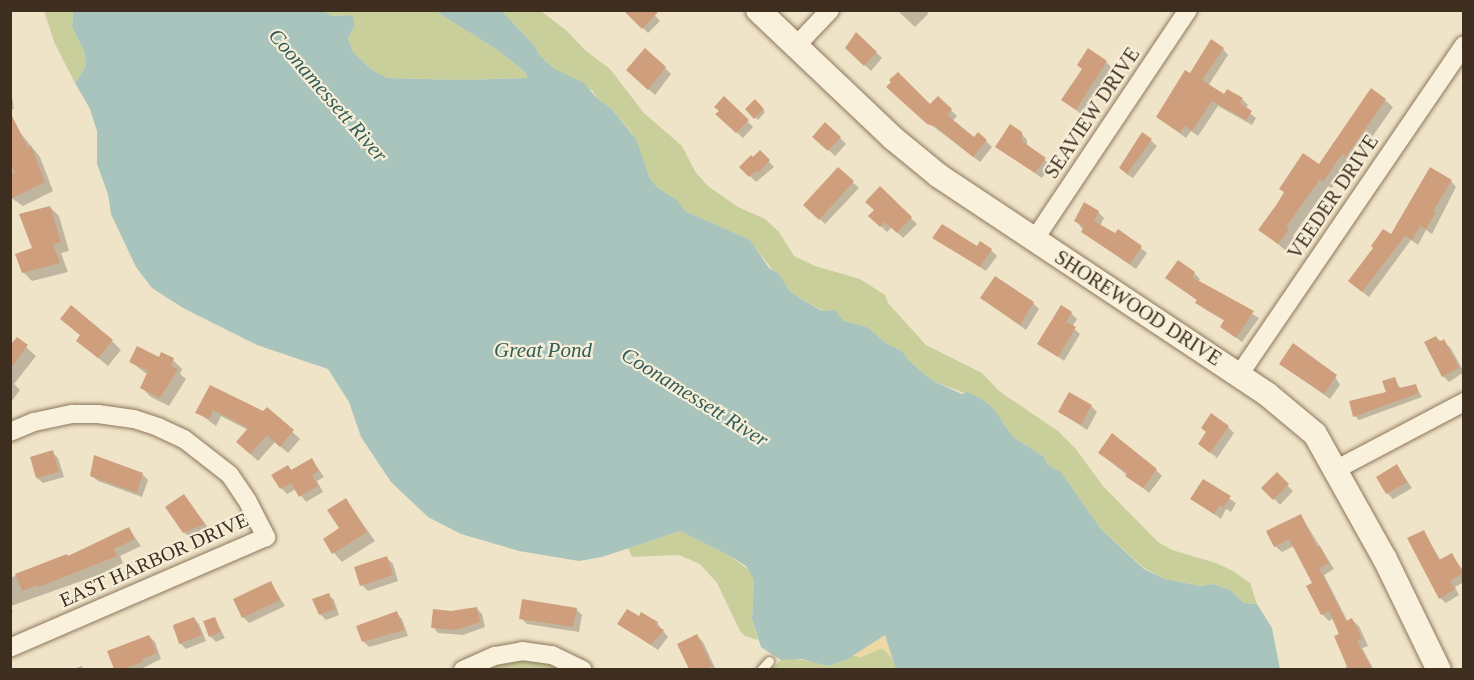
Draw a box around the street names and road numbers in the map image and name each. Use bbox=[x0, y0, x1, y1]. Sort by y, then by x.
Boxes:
street label: SEAVIEW DRIVE bbox=[1039, 43, 1145, 183]
street label: VEEDER DRIVE bbox=[1283, 130, 1383, 264]
street label: SHOREWOOD DRIVE bbox=[1050, 245, 1226, 371]
street label: EAST HARBOR DRIVE bbox=[56, 507, 252, 613]

